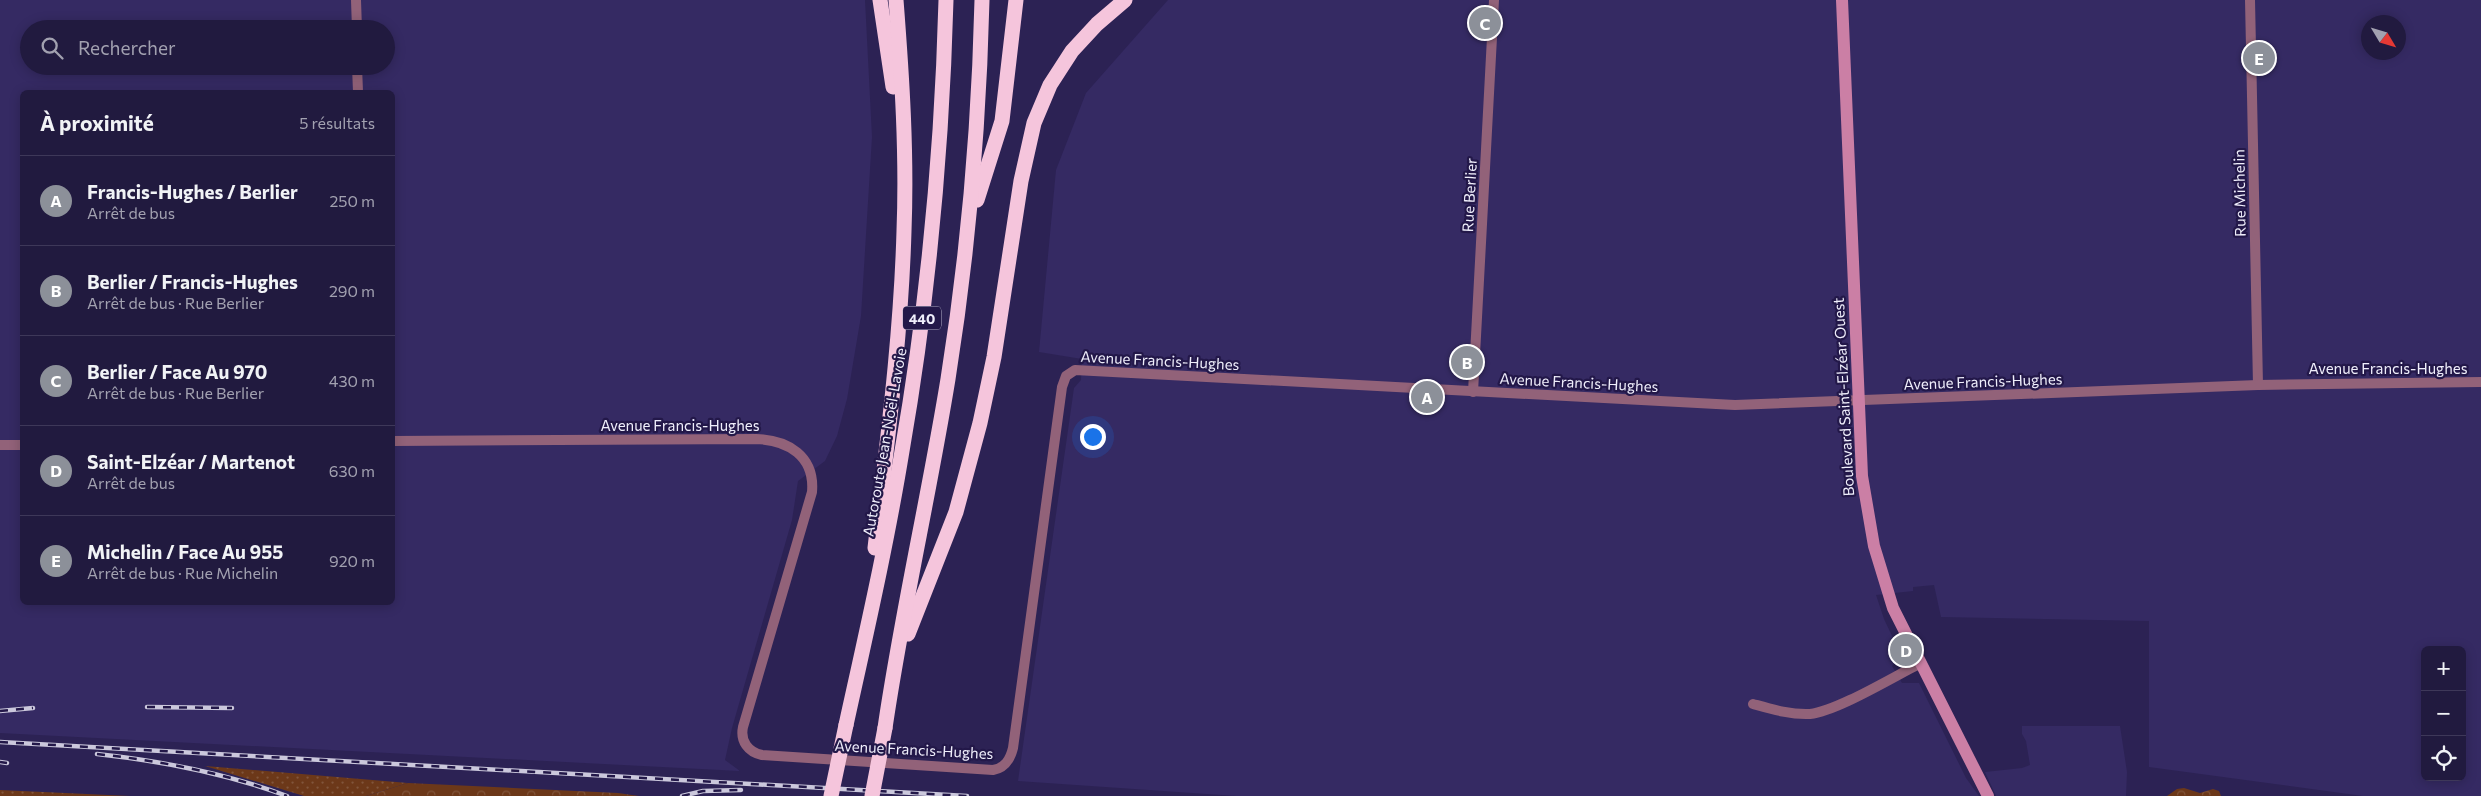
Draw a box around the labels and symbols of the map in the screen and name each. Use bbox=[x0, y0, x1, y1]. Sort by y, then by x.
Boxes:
pin: C bbox=[1469, 4, 1501, 42]
north arrow bbox=[2361, 15, 2406, 60]
pin: E bbox=[2243, 39, 2275, 77]
street label: Rue Michelin bbox=[2229, 149, 2249, 237]
street label: Rue Berlier bbox=[1458, 157, 1480, 233]
street label: Boulevard Saint-Elzéar Ouest bbox=[1829, 297, 1857, 497]
road number: 440 bbox=[903, 306, 941, 330]
pin: B bbox=[1451, 343, 1483, 381]
street label: Autoroute Jean-Noël-Lavoie bbox=[859, 346, 909, 538]
street label: Avenue Francis-Hughes bbox=[1080, 347, 1240, 373]
street label: Avenue Francis-Hughes bbox=[2308, 359, 2468, 377]
street label: Avenue Francis-Hughes bbox=[1499, 369, 1659, 395]
street label: Avenue Francis-Hughes bbox=[1903, 369, 2063, 393]
pin: A bbox=[1411, 378, 1443, 416]
street label: Avenue Francis-Hughes bbox=[600, 416, 760, 434]
your location bbox=[1080, 424, 1106, 450]
pin: D bbox=[1890, 631, 1922, 669]
street label: Avenue Francis-Hughes bbox=[834, 736, 994, 762]

